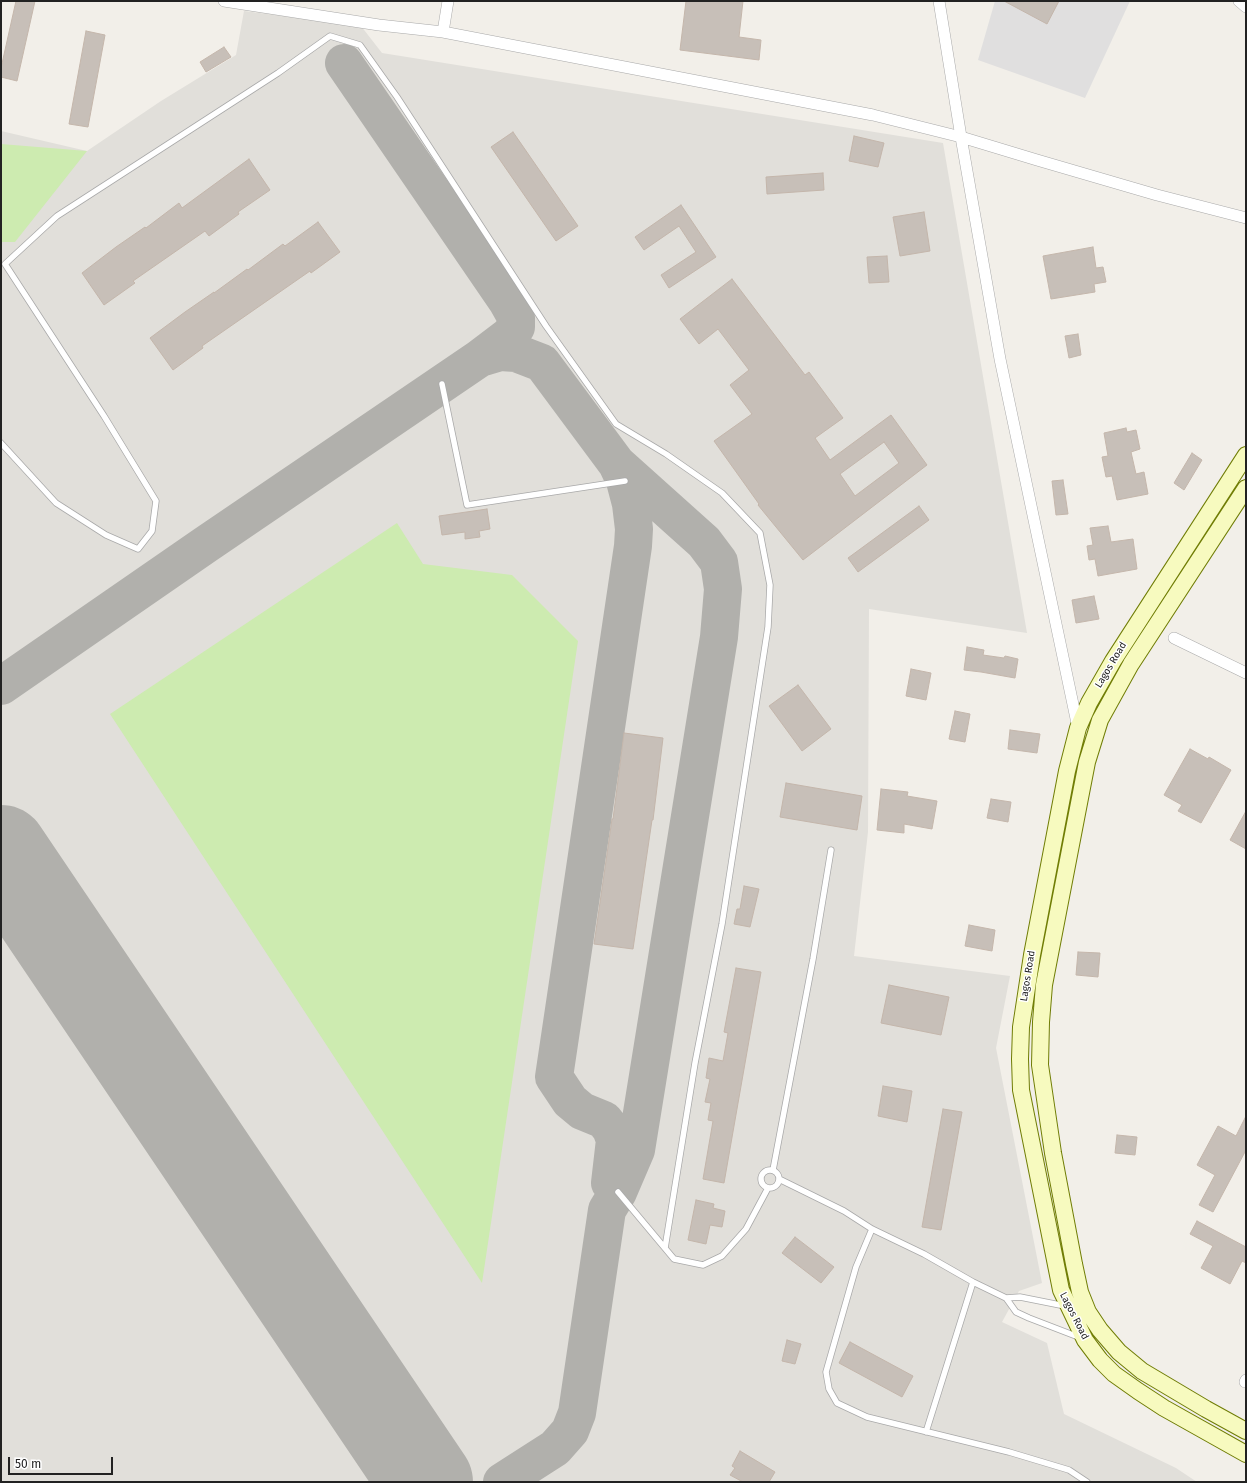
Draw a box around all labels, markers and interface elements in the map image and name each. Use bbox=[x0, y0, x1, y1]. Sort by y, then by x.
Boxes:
street label: Lagos Road bbox=[1093, 640, 1129, 690]
street label: Lagos Road bbox=[1018, 950, 1038, 1002]
street label: Lagos Road bbox=[1057, 1290, 1091, 1342]
scale bar bbox=[10, 1449, 115, 1475]
text: 50 m bbox=[15, 1457, 41, 1471]

